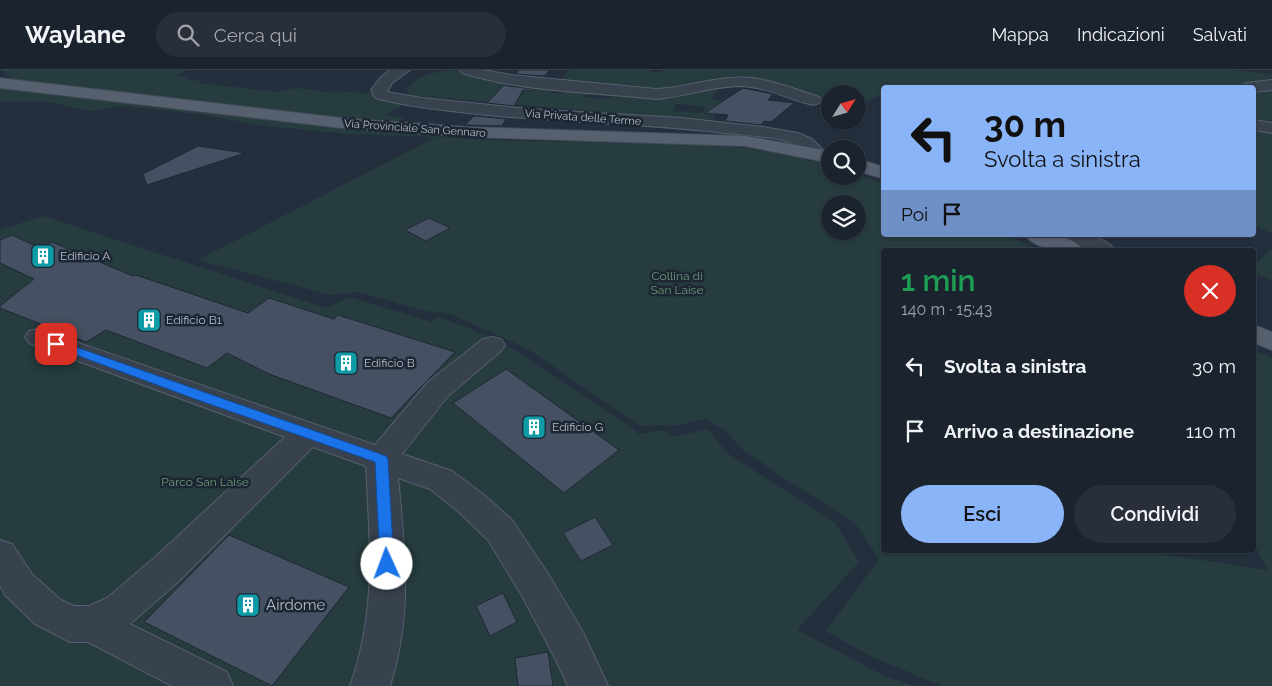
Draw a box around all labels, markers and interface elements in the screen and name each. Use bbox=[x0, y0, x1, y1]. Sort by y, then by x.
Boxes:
search box bbox=[156, 12, 506, 57]
text: Waylane bbox=[25, 20, 126, 49]
icon: search bbox=[174, 21, 202, 49]
text: Cerca qui bbox=[214, 24, 297, 46]
text: Mappa bbox=[991, 24, 1049, 45]
text: Indicazioni bbox=[1077, 24, 1165, 45]
text: Salvati bbox=[1193, 24, 1247, 45]
north arrow bbox=[821, 85, 866, 130]
map controls bbox=[821, 85, 866, 240]
text: 30 m bbox=[984, 104, 1066, 145]
icon: left bbox=[901, 105, 966, 170]
street label: Via Privata delle Terme bbox=[524, 107, 642, 128]
street label: Via Provinciale San Gennaro bbox=[344, 117, 487, 140]
button: search bbox=[821, 140, 866, 185]
text: Svolta a sinistra bbox=[984, 146, 1141, 172]
button: layers bbox=[821, 195, 866, 240]
icon: arrive bbox=[938, 200, 966, 228]
text: Poi bbox=[901, 203, 928, 225]
building icon: Edificio A bbox=[30, 243, 56, 269]
place label: Edificio A bbox=[60, 249, 110, 263]
text: 1 min bbox=[901, 263, 976, 298]
button: close bbox=[1184, 265, 1236, 317]
park label: Collina di San Laise bbox=[651, 269, 703, 297]
text: 140 m · 15:43 bbox=[901, 300, 992, 319]
building icon: Edificio B1 bbox=[136, 307, 162, 333]
place label: Edificio B1 bbox=[166, 313, 222, 327]
pin bbox=[35, 323, 77, 365]
icon: arrive bbox=[42, 330, 70, 358]
building icon: Edificio B bbox=[333, 350, 359, 376]
icon: left bbox=[901, 352, 929, 380]
text: Svolta a sinistra bbox=[944, 355, 1086, 377]
text: 30 m bbox=[1192, 355, 1236, 377]
place label: Edificio B bbox=[364, 356, 415, 370]
building icon: Edificio G bbox=[521, 414, 547, 440]
icon: arrive bbox=[901, 417, 929, 445]
place label: Edificio G bbox=[552, 420, 603, 434]
text: Arrivo a destinazione bbox=[944, 420, 1134, 442]
text: 110 m bbox=[1186, 420, 1236, 442]
park label: Parco San Laise bbox=[161, 475, 249, 489]
button: Esci bbox=[901, 485, 1064, 543]
button: Condividi bbox=[1074, 485, 1236, 543]
position arrow bbox=[360, 537, 412, 589]
building icon: Airdome bbox=[235, 592, 261, 618]
place label: Airdome bbox=[266, 596, 326, 614]

